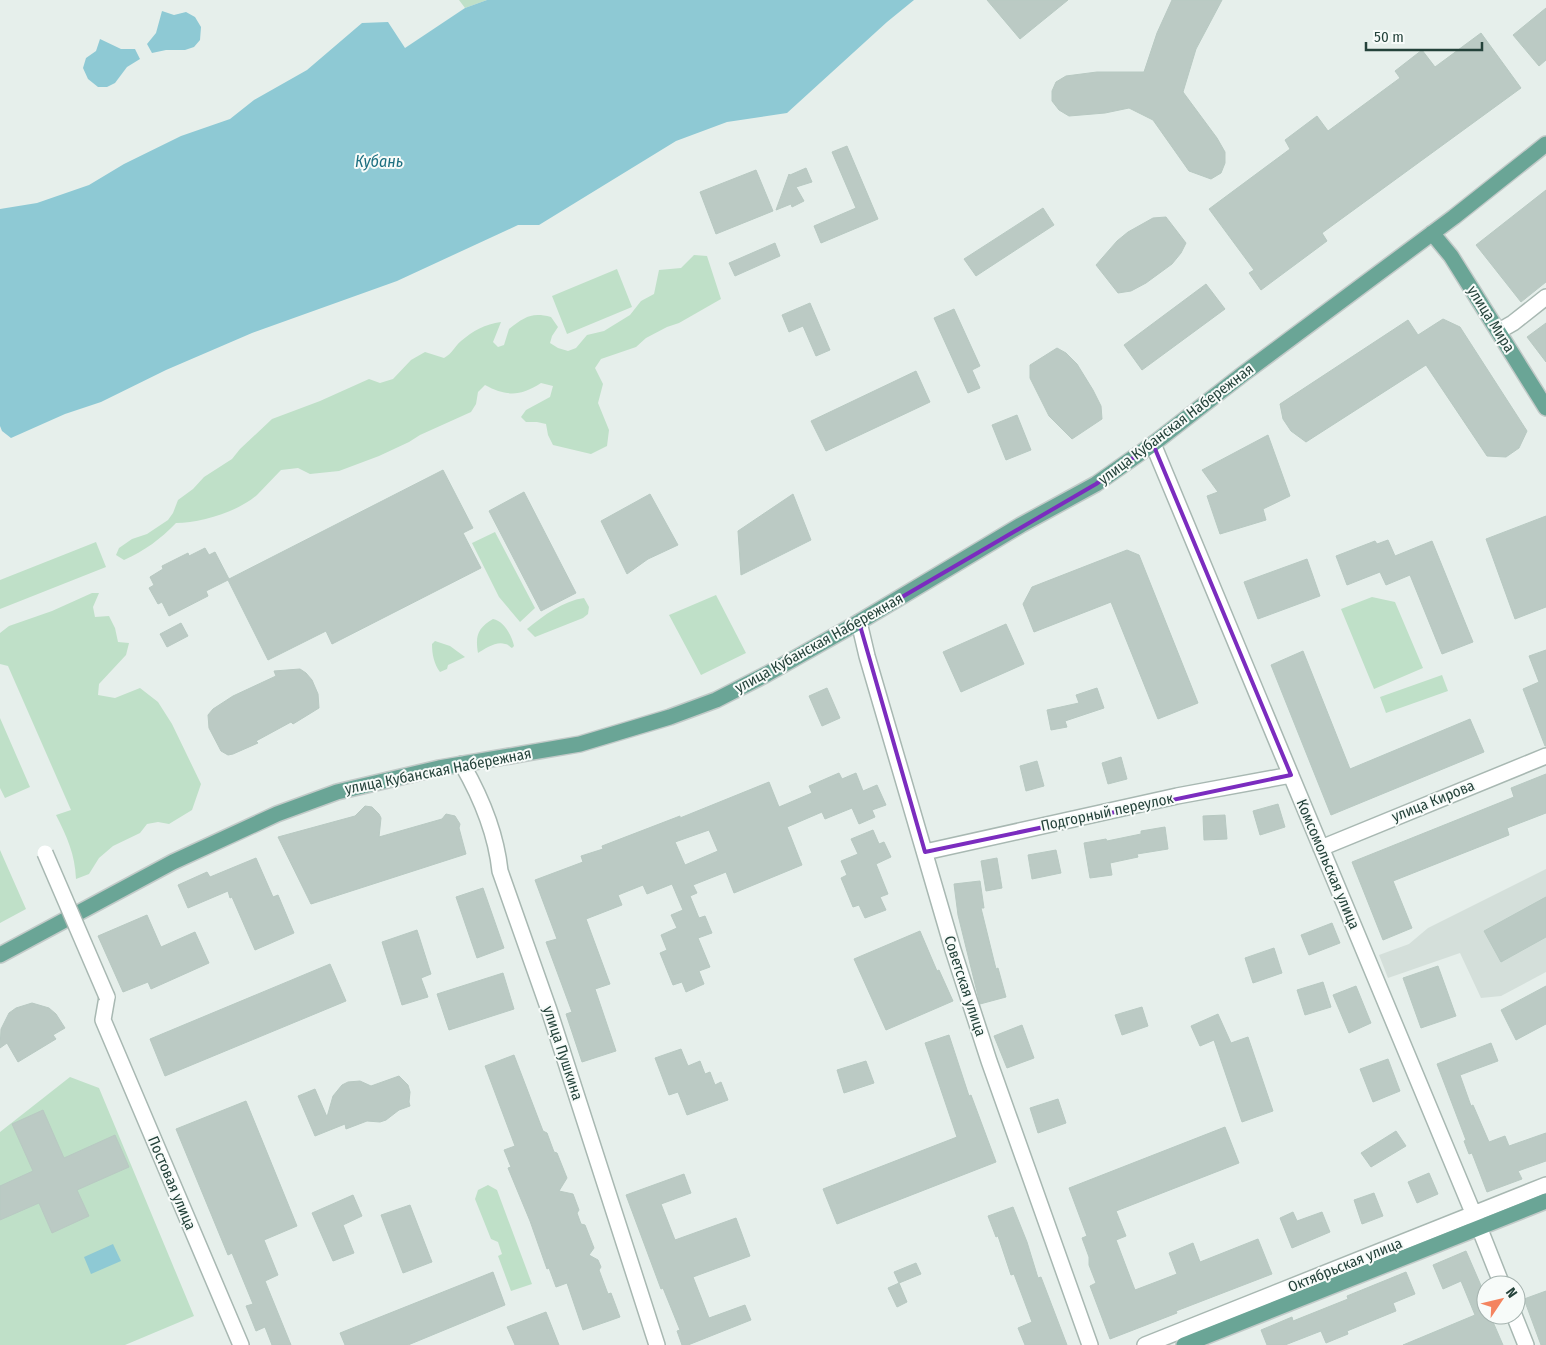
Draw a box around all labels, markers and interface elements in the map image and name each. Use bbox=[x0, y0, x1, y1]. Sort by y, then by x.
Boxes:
scale bar bbox=[1366, 20, 1482, 52]
text: 50 m bbox=[1374, 28, 1404, 46]
water label: Кубань bbox=[355, 152, 403, 171]
street label: улица Мира bbox=[1463, 282, 1519, 356]
street label: улица Кубанская Набережная bbox=[1095, 360, 1257, 488]
street label: улица Кубанская Набережная bbox=[732, 589, 906, 697]
street label: улица Кубанская Набережная bbox=[343, 744, 533, 798]
street label: улица Кирова bbox=[1389, 776, 1477, 826]
street label: Подгорный переулок bbox=[1039, 789, 1175, 835]
street label: Комсомольская улица bbox=[1292, 796, 1364, 932]
street label: Советская улица bbox=[940, 933, 990, 1039]
street label: улица Пушкина bbox=[539, 1004, 587, 1102]
street label: Постовая улица bbox=[144, 1133, 200, 1233]
street label: Октябрьская улица bbox=[1285, 1234, 1405, 1296]
north arrow bbox=[1476, 1275, 1526, 1325]
text: N bbox=[1502, 1285, 1521, 1301]

